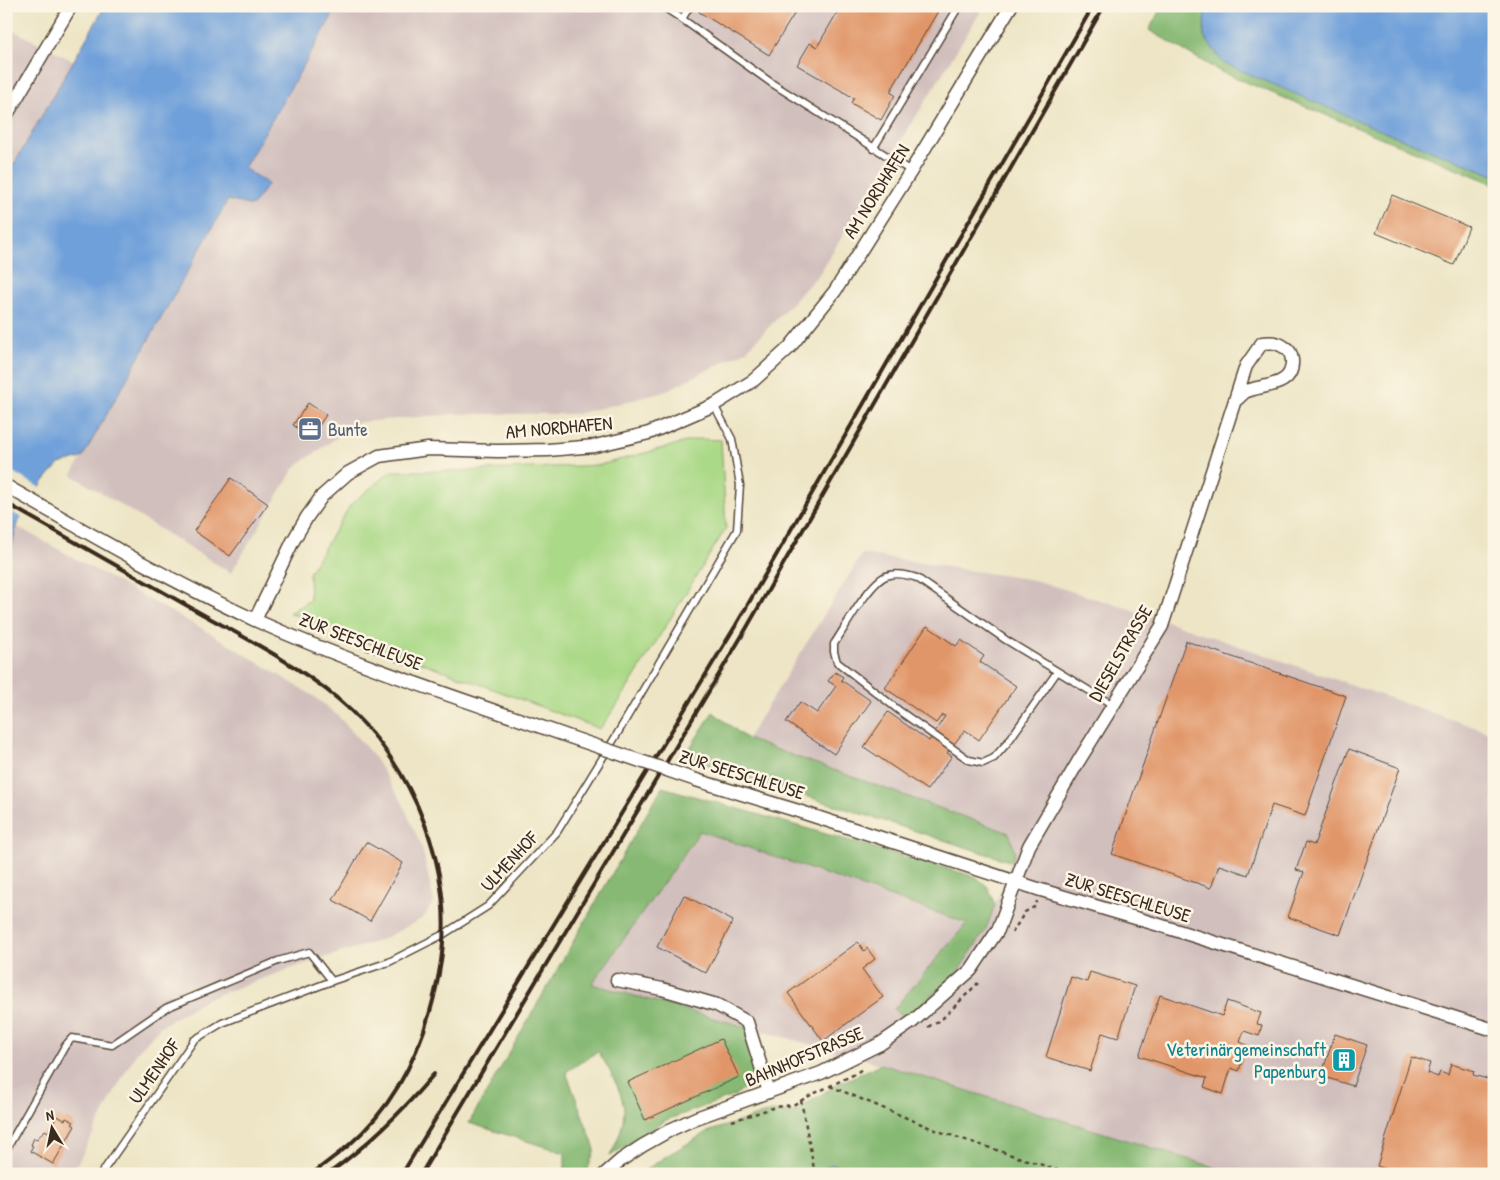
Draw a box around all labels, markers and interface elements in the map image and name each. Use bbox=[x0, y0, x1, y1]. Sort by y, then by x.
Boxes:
street label: AM NORDHAFEN bbox=[837, 139, 915, 243]
street label: AM NORDHAFEN bbox=[505, 409, 613, 445]
office icon: Bunte bbox=[297, 416, 323, 442]
place label: Bunte bbox=[328, 416, 368, 442]
street label: DIESELSTRASSE bbox=[1082, 599, 1158, 706]
street label: ZUR SEESCHLEUSE bbox=[296, 606, 427, 677]
street label: ZUR SEESCHLEUSE bbox=[676, 743, 808, 806]
street label: ULMENHOF bbox=[474, 824, 544, 897]
street label: ZUR SEESCHLEUSE bbox=[1062, 866, 1194, 929]
street label: BAHNHOFSTRASSE bbox=[741, 1019, 868, 1093]
street label: ULMENHOF bbox=[122, 1033, 186, 1109]
place label: Veterinärgemeinschaft Papenburg bbox=[1166, 1036, 1326, 1084]
building icon: Veterinärgemeinschaft Papenburg bbox=[1331, 1047, 1357, 1073]
north arrow bbox=[28, 1102, 78, 1152]
text: N bbox=[44, 1105, 56, 1125]

